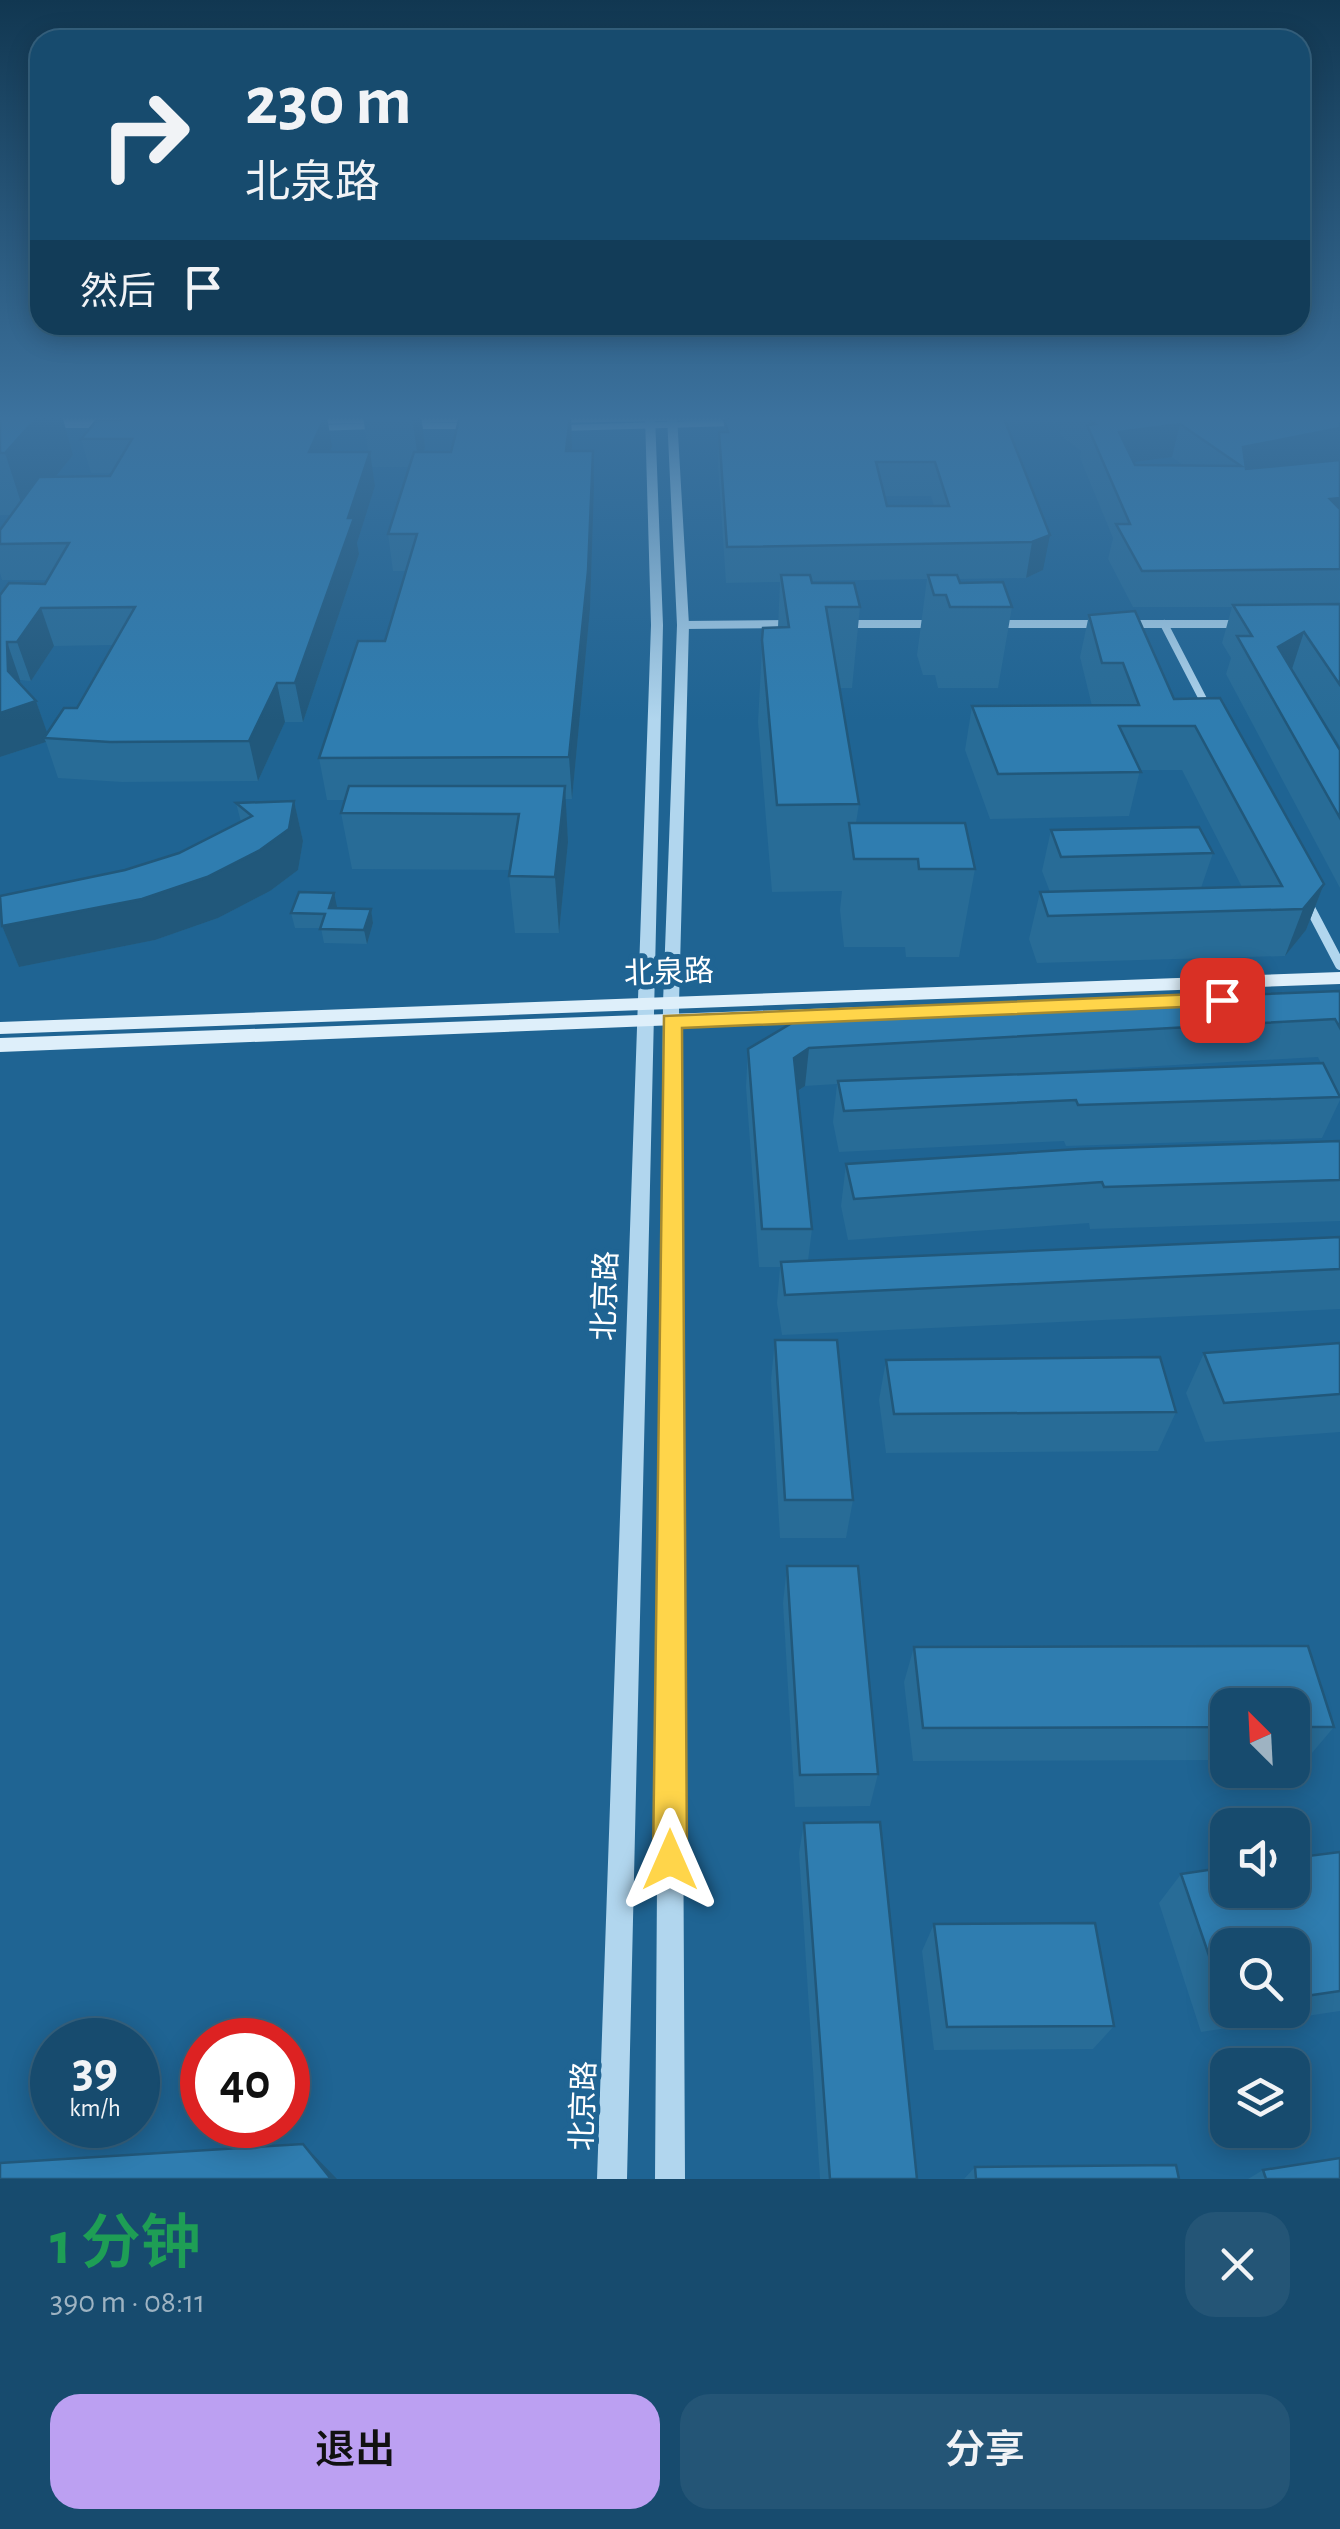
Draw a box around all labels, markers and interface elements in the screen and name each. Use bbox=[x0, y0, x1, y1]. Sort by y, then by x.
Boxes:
text: 230 m bbox=[245, 67, 412, 137]
icon: right bbox=[80, 70, 210, 200]
text: 北泉路 bbox=[245, 161, 380, 206]
icon: arrive bbox=[176, 260, 231, 315]
text: 然后 bbox=[80, 274, 156, 312]
street label: 北泉路 bbox=[623, 954, 714, 990]
pin bbox=[1180, 958, 1265, 1043]
icon: arrive bbox=[1195, 973, 1250, 1028]
street label: 北京路 bbox=[587, 1250, 623, 1341]
north arrow bbox=[1210, 1688, 1310, 1788]
map controls bbox=[1210, 1688, 1310, 2148]
position arrow bbox=[618, 1808, 722, 1912]
button: sound bbox=[1210, 1808, 1310, 1908]
button: search bbox=[1210, 1928, 1310, 2028]
speed limit sign: 40 bbox=[180, 2018, 310, 2148]
text: 39 bbox=[72, 2046, 118, 2096]
button: layers bbox=[1210, 2048, 1310, 2148]
street label: 北京路 bbox=[565, 2060, 601, 2151]
text: km/h bbox=[69, 2096, 121, 2121]
button: close bbox=[1185, 2212, 1290, 2317]
text: 1 分钟 bbox=[50, 2215, 201, 2275]
text: 390 m · 08:11 bbox=[50, 2286, 205, 2318]
button: 退出 bbox=[50, 2394, 660, 2509]
button: 分享 bbox=[680, 2394, 1290, 2509]

